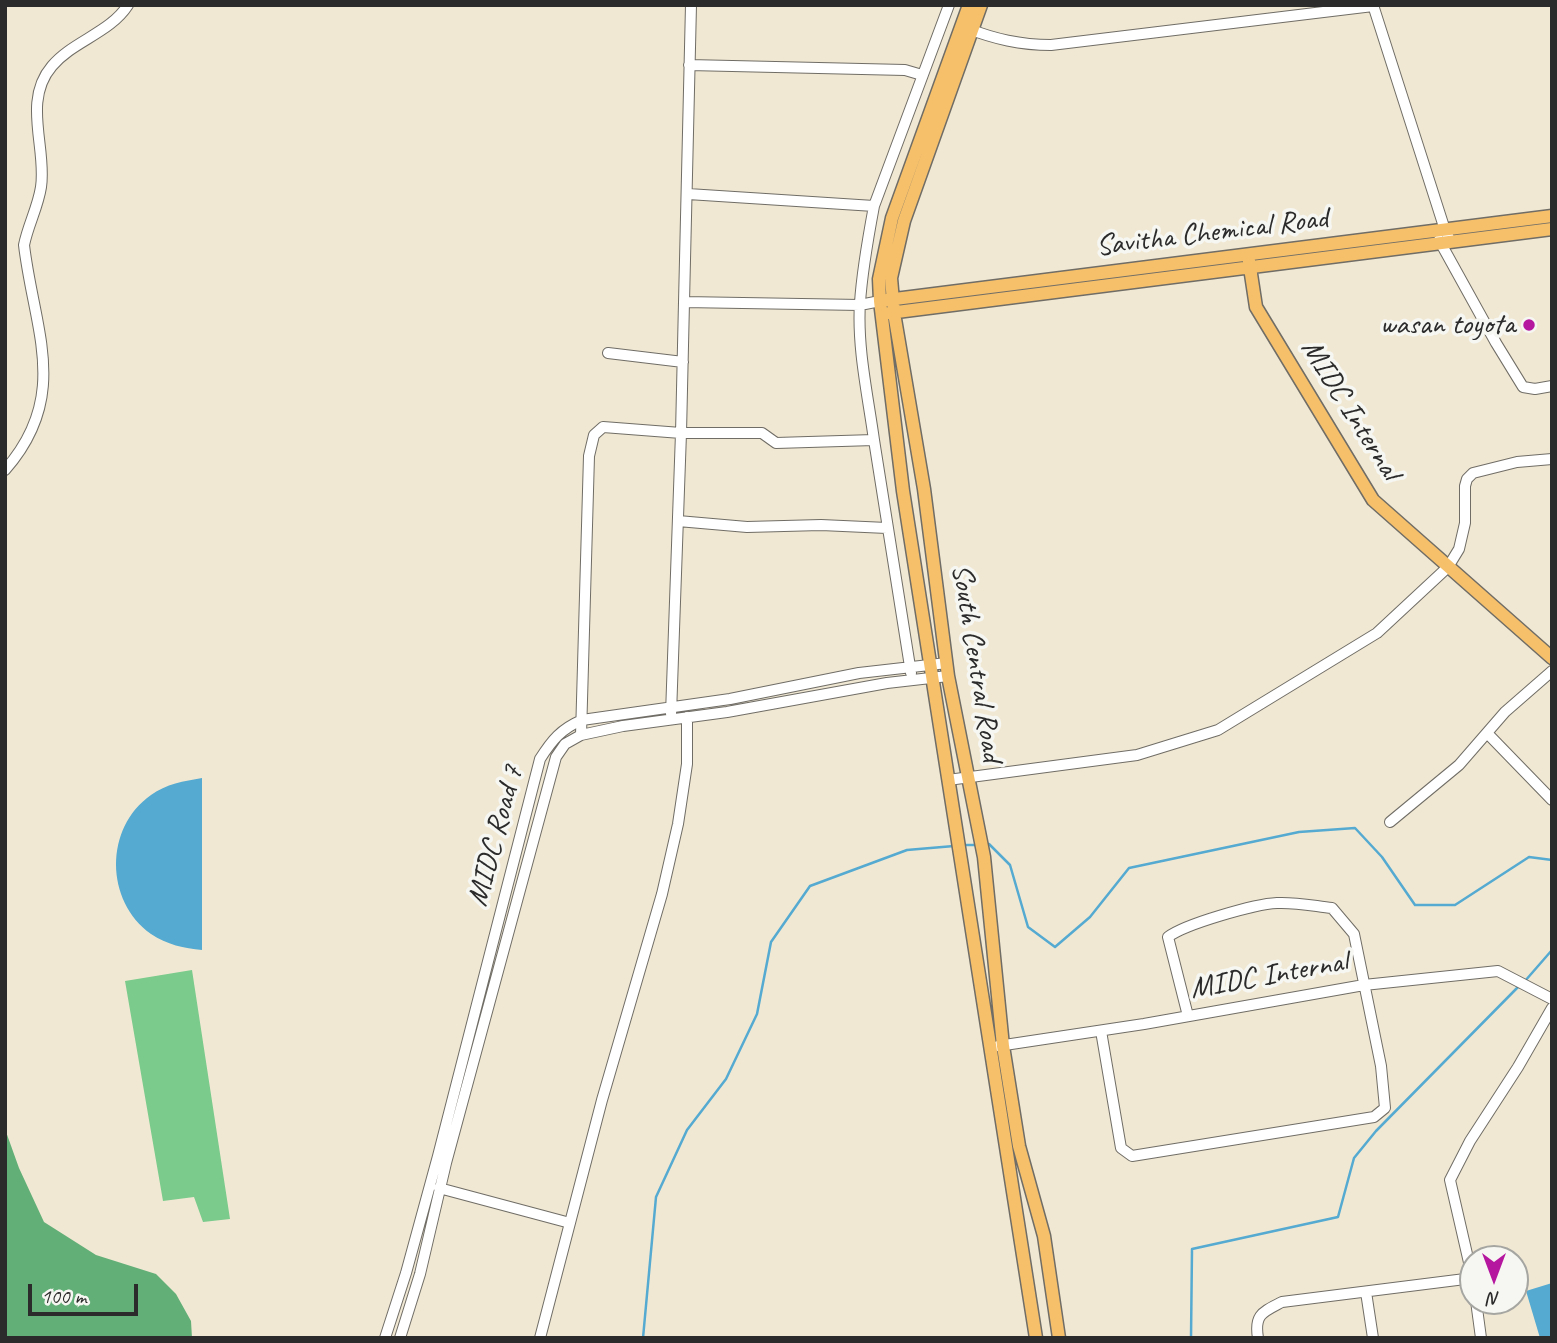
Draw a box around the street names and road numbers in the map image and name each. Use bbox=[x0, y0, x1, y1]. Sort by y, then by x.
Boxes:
street label: Savitha Chemical Road bbox=[1094, 201, 1330, 265]
street label: MIDC Internal bbox=[1293, 333, 1407, 487]
street label: South Central Road bbox=[943, 562, 1009, 764]
street label: MIDC Road 7 bbox=[460, 762, 532, 910]
street label: MIDC Internal bbox=[1188, 944, 1350, 1008]

